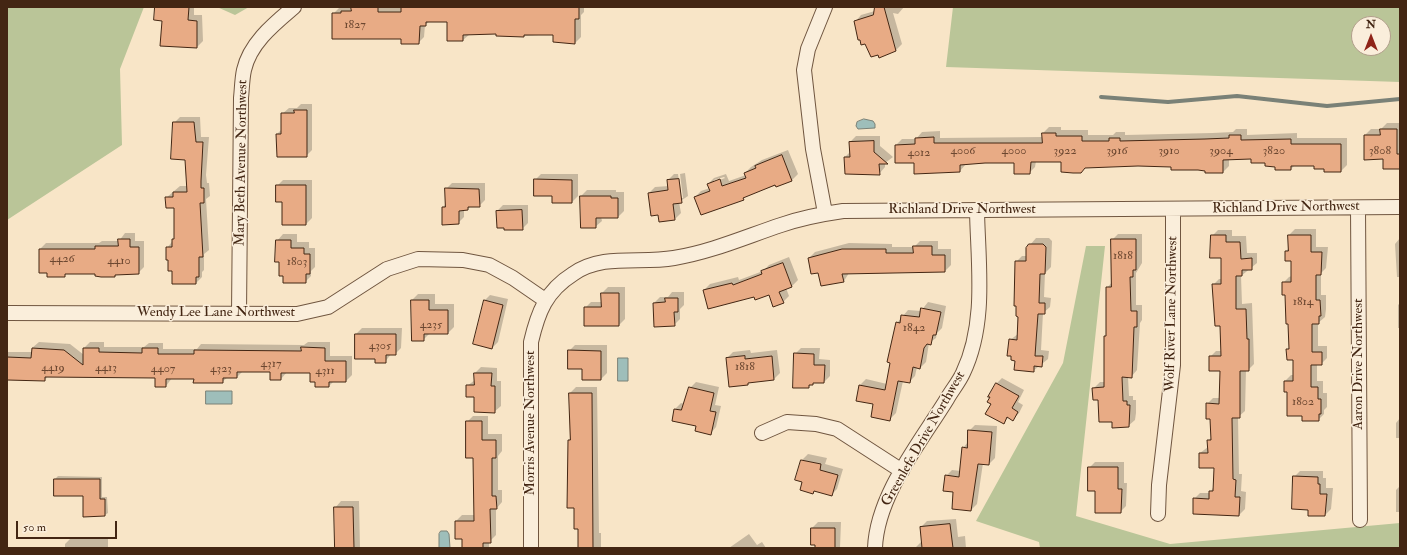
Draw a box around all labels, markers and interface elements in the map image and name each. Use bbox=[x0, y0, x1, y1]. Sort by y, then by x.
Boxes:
north arrow bbox=[1351, 16, 1391, 56]
house number: 1827 bbox=[344, 18, 366, 32]
text: N bbox=[1366, 18, 1376, 31]
street label: Mary Beth Avenue Northwest bbox=[232, 80, 252, 246]
house number: 4006 bbox=[951, 144, 975, 158]
house number: 4000 bbox=[1002, 144, 1026, 158]
house number: 3922 bbox=[1054, 144, 1076, 158]
house number: 3916 bbox=[1107, 144, 1127, 158]
house number: 3910 bbox=[1158, 144, 1180, 158]
house number: 3904 bbox=[1209, 144, 1233, 158]
house number: 3820 bbox=[1263, 144, 1285, 158]
house number: 3808 bbox=[1369, 144, 1391, 158]
house number: 4012 bbox=[908, 146, 930, 160]
street label: Richland Drive Northwest bbox=[1212, 198, 1360, 218]
street label: Richland Drive Northwest bbox=[888, 202, 1036, 218]
street label: Wolf River Lane Northwest bbox=[1162, 236, 1182, 392]
house number: 1818 bbox=[1113, 249, 1133, 263]
house number: 4426 bbox=[49, 252, 75, 266]
house number: 4410 bbox=[107, 254, 131, 268]
house number: 1803 bbox=[287, 255, 307, 269]
house number: 1814 bbox=[1293, 295, 1313, 309]
street label: Aaron Drive Northwest bbox=[1351, 298, 1367, 430]
street label: Wendy Lee Lane Northwest bbox=[137, 305, 295, 321]
house number: 4235 bbox=[420, 318, 442, 332]
house number: 1842 bbox=[903, 321, 925, 335]
house number: 4305 bbox=[369, 339, 391, 353]
street label: Morris Avenue Northwest bbox=[523, 351, 539, 495]
house number: 4317 bbox=[261, 357, 281, 371]
house number: 1818 bbox=[735, 360, 755, 374]
house number: 4419 bbox=[41, 361, 65, 375]
house number: 4413 bbox=[95, 361, 117, 375]
house number: 4407 bbox=[151, 362, 175, 376]
house number: 4323 bbox=[210, 362, 232, 376]
house number: 4311 bbox=[315, 364, 335, 378]
street label: Greenlefe Drive Northwest bbox=[878, 369, 970, 509]
house number: 1802 bbox=[1292, 395, 1314, 409]
scale bar bbox=[18, 513, 119, 539]
text: 50 m bbox=[23, 520, 46, 535]

